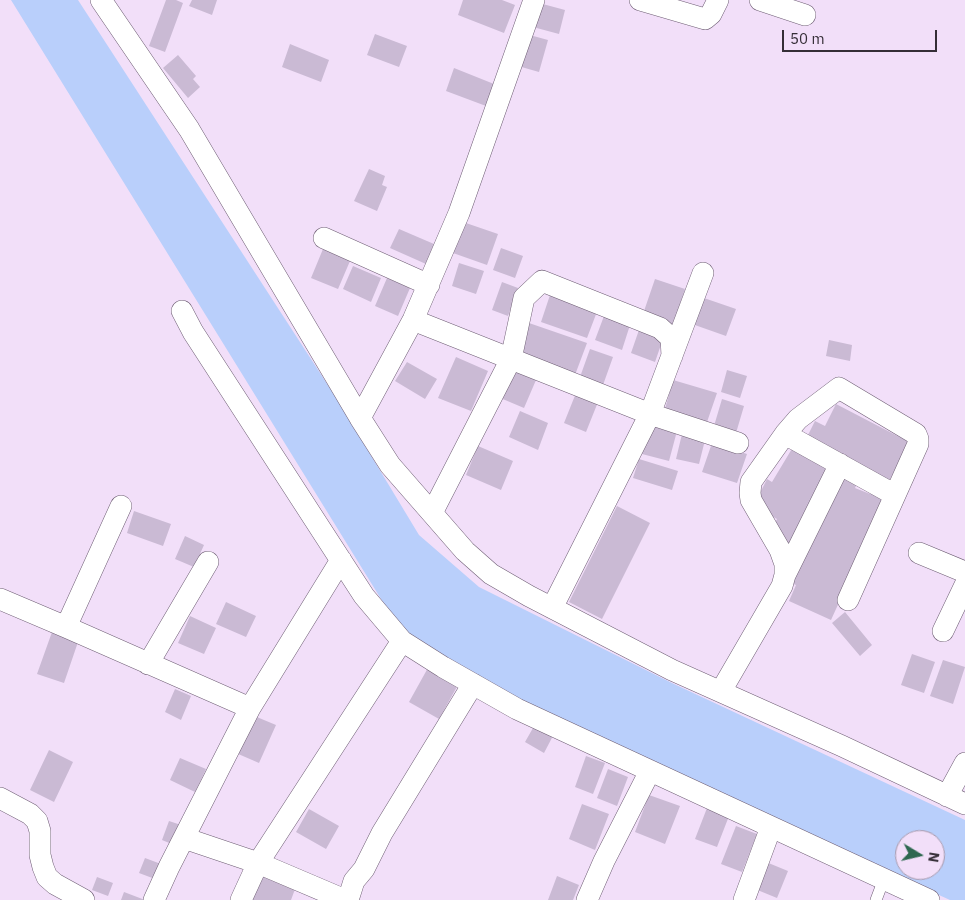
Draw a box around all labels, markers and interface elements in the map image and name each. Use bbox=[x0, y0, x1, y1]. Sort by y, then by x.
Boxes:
scale bar bbox=[785, 20, 940, 52]
text: 50 m bbox=[790, 29, 825, 48]
north arrow bbox=[895, 830, 945, 880]
text: N bbox=[924, 851, 944, 864]

